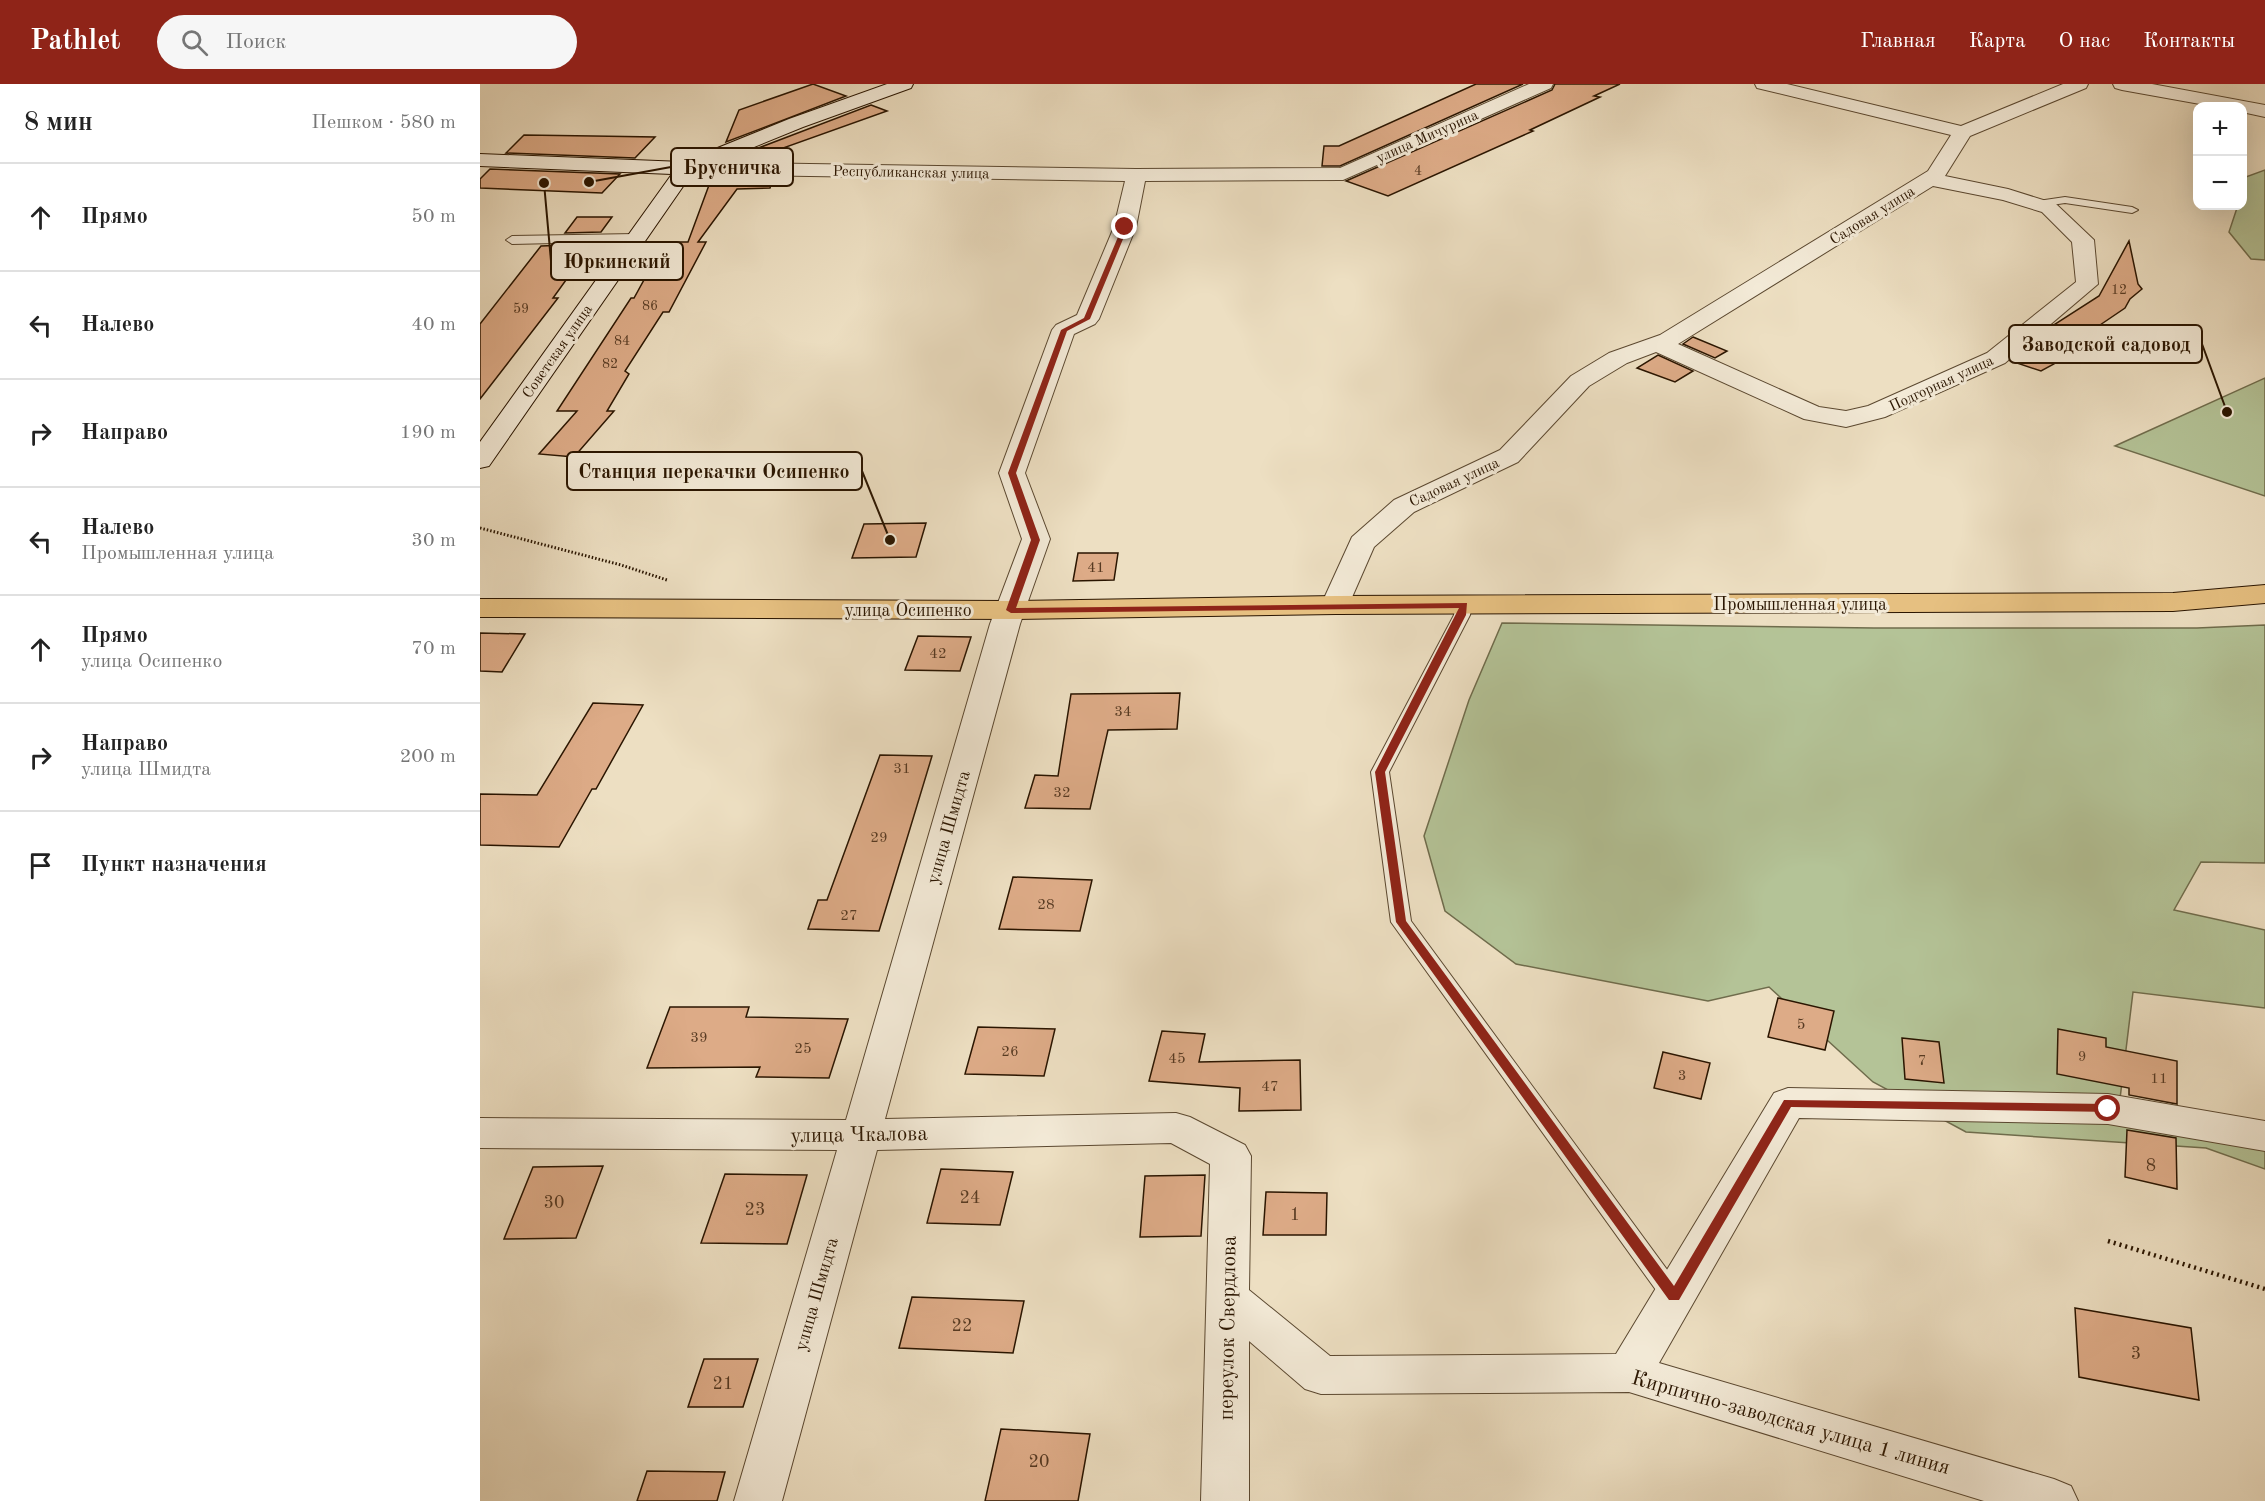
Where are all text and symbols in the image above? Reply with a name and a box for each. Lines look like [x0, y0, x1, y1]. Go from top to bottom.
search box [157, 15, 577, 69]
icon: search [178, 26, 211, 59]
text: Pathlet [30, 28, 121, 56]
text: Поиск [226, 31, 286, 53]
text: Главная [1860, 31, 1936, 52]
text: Карта [1969, 31, 2026, 52]
text: О нас [2059, 31, 2110, 52]
text: Контакты [2143, 31, 2235, 52]
map controls [2193, 102, 2247, 210]
button: + [2193, 102, 2247, 156]
street label: улица Мичурина [1374, 108, 1481, 167]
text: 8 мин [24, 110, 93, 136]
text: Пешком · 580 m [311, 113, 456, 133]
callout: Брусничка [671, 148, 793, 186]
button: − [2193, 156, 2247, 210]
text: Брусничка [683, 159, 781, 179]
house number: 4 [1414, 164, 1422, 178]
street label: Республиканская улица [832, 165, 990, 182]
street label: Садовая улица [1828, 184, 1918, 248]
icon: ahead [24, 201, 57, 234]
text: Прямо [81, 206, 148, 228]
text: 50 m [411, 207, 456, 227]
route end [1111, 213, 1137, 239]
callout: Юркинский [551, 242, 683, 280]
text: Юркинский [563, 253, 671, 273]
house number: 12 [2111, 283, 2127, 297]
house number: 86 [642, 299, 658, 313]
house number: 59 [513, 302, 529, 316]
street label: Советская улица [520, 302, 596, 401]
icon: left [24, 309, 57, 342]
text: Налево [81, 314, 154, 336]
text: 40 m [411, 315, 456, 335]
callout: Заводской садовод [2009, 325, 2202, 363]
house number: 84 [614, 334, 630, 348]
text: Заводской садовод [2021, 336, 2191, 356]
street label: Подгорная улица [1887, 353, 1997, 415]
house number: 82 [602, 357, 618, 371]
icon: right [24, 417, 57, 450]
text: Направо [81, 422, 168, 444]
text: 190 m [400, 423, 456, 443]
callout: Станция перекачки Осипенко [567, 452, 862, 490]
street label: Садовая улица [1407, 456, 1502, 511]
text: Станция перекачки Осипенко [578, 463, 850, 483]
text: Налево [81, 517, 154, 539]
icon: left [24, 525, 57, 558]
text: 30 m [411, 531, 456, 551]
text: Промышленная улица [81, 544, 274, 564]
house number: 41 [1087, 561, 1105, 576]
street label: Промышленная улица [1713, 596, 1887, 614]
street label: улица Осипенко [844, 602, 972, 620]
text: Прямо [81, 625, 148, 647]
icon: ahead [24, 633, 57, 666]
text: 70 m [411, 639, 456, 659]
house number: 42 [929, 647, 947, 662]
text: улица Осипенко [81, 652, 222, 672]
house number: 34 [1114, 705, 1132, 720]
text: Направо [81, 733, 168, 755]
icon: right [24, 741, 57, 774]
text: 200 m [400, 747, 456, 767]
text: улица Шмидта [81, 760, 211, 780]
house number: 31 [893, 762, 911, 777]
street label: улица Шмидта [924, 768, 974, 886]
house number: 32 [1053, 786, 1071, 801]
house number: 29 [870, 831, 888, 846]
icon: arrive [24, 849, 57, 882]
text: Пункт назначения [81, 854, 267, 876]
house number: 28 [1037, 898, 1055, 913]
house number: 27 [840, 909, 858, 924]
house number: 5 [1797, 1018, 1805, 1033]
house number: 39 [690, 1031, 708, 1046]
house number: 25 [794, 1042, 812, 1057]
house number: 26 [1001, 1045, 1019, 1060]
house number: 9 [2078, 1050, 2086, 1065]
house number: 45 [1168, 1052, 1186, 1067]
house number: 7 [1918, 1054, 1926, 1069]
house number: 3 [1678, 1069, 1686, 1084]
house number: 11 [2150, 1072, 2168, 1087]
house number: 47 [1261, 1080, 1279, 1095]
route start [2094, 1095, 2120, 1121]
street label: улица Чкалова [790, 1124, 928, 1147]
house number: 8 [2146, 1157, 2156, 1175]
house number: 24 [960, 1189, 980, 1207]
house number: 30 [544, 1194, 564, 1212]
house number: 23 [745, 1201, 765, 1219]
house number: 1 [1290, 1206, 1300, 1224]
street label: улица Шмидта [792, 1235, 842, 1353]
street label: переулок Свердлова [1216, 1235, 1241, 1421]
house number: 22 [952, 1317, 972, 1335]
house number: 3 [2131, 1345, 2141, 1363]
street label: Кирпично-заводская улица 1 линия [1629, 1368, 1952, 1479]
house number: 21 [713, 1375, 733, 1393]
house number: 20 [1029, 1453, 1049, 1471]

